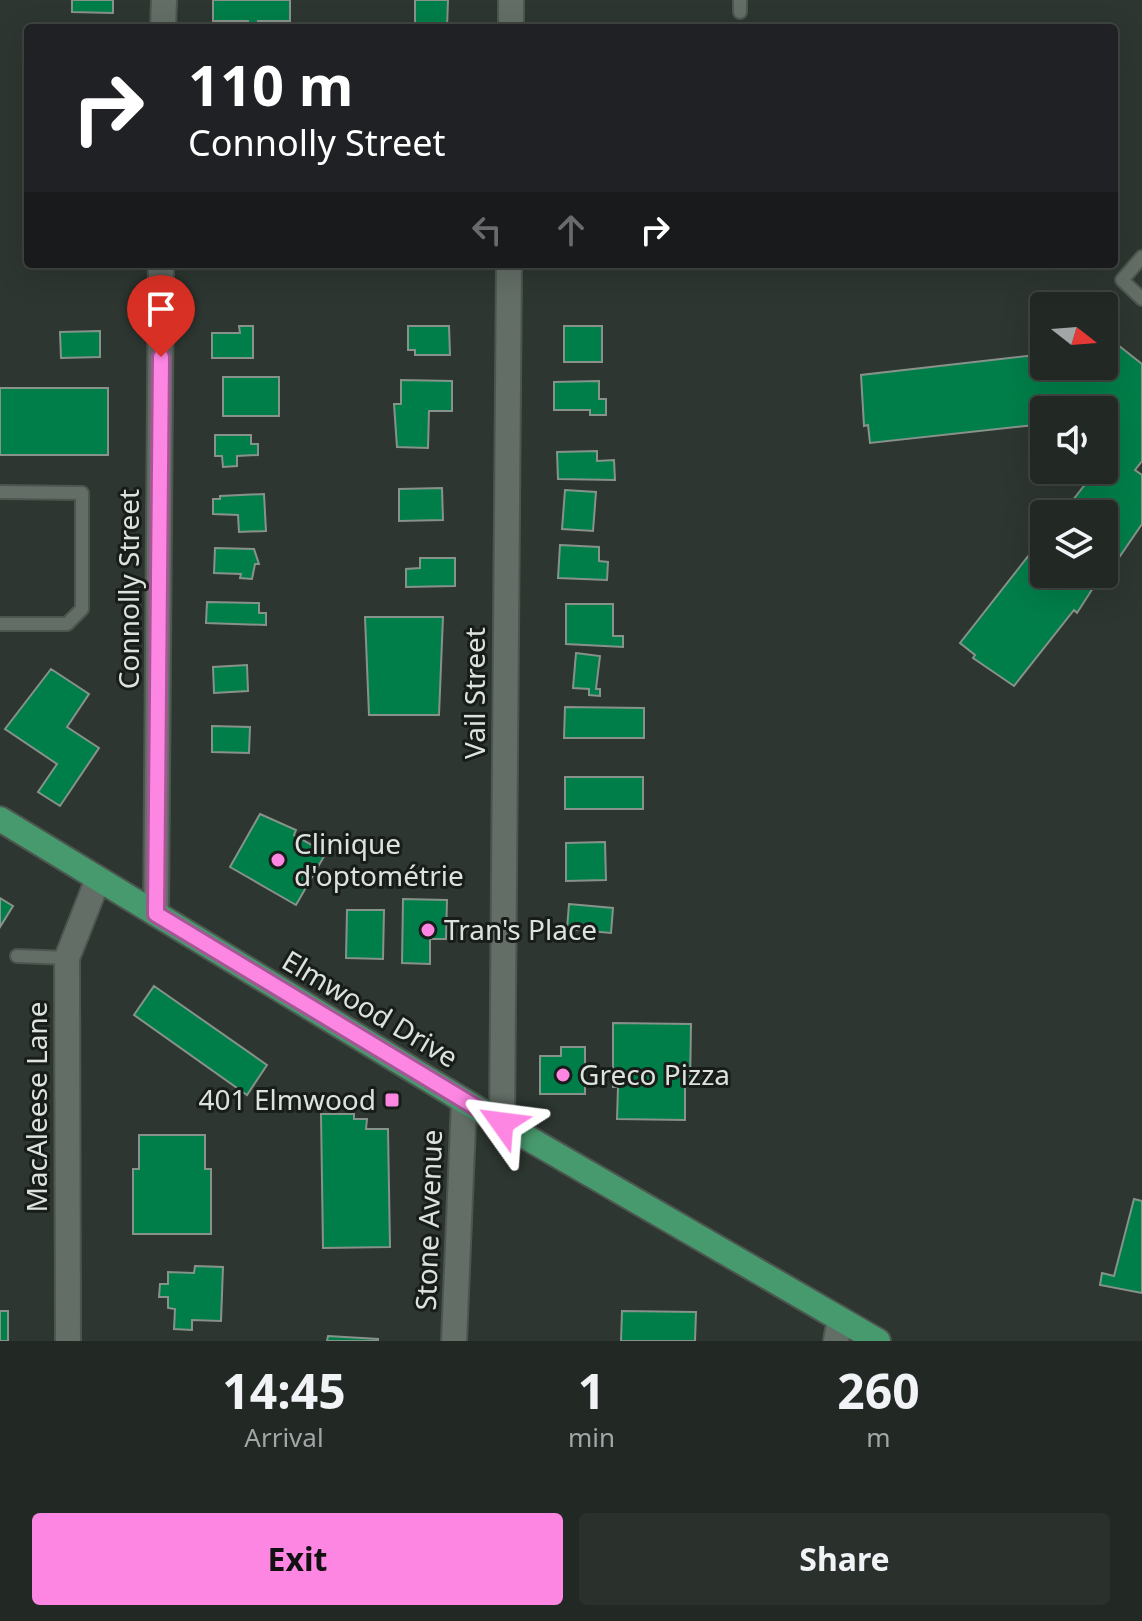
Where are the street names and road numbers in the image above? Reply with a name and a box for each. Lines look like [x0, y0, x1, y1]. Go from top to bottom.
street label: Connolly Street [109, 489, 147, 689]
street label: Vail Street [455, 627, 493, 759]
street label: Elmwood Drive [276, 941, 465, 1076]
street label: MacAleese Lane [17, 1001, 55, 1213]
street label: Stone Avenue [406, 1129, 450, 1311]

